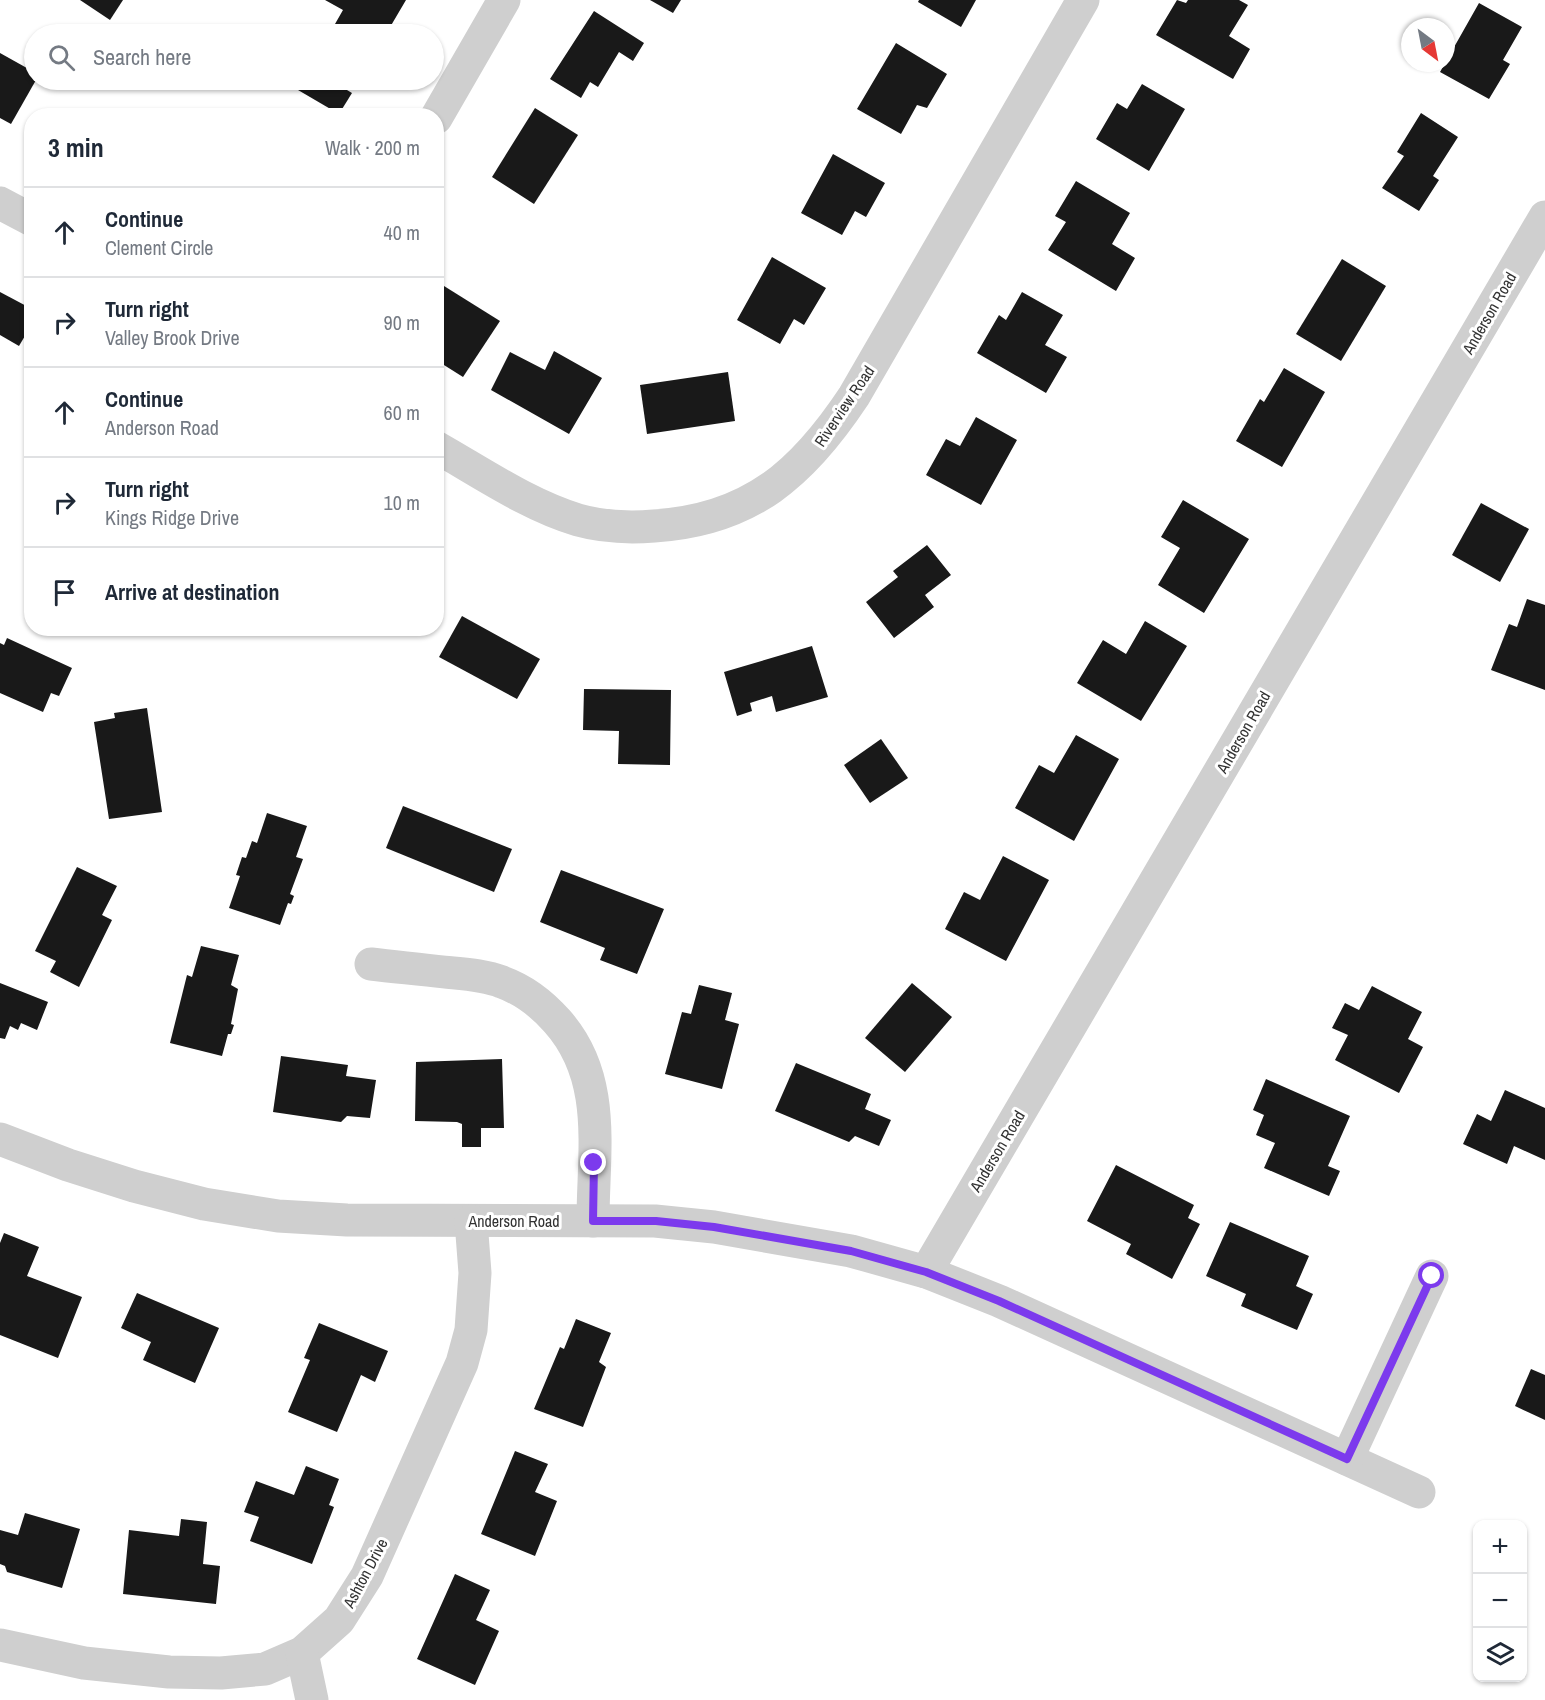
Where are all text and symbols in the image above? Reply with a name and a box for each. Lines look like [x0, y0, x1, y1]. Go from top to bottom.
north arrow [1401, 18, 1455, 72]
search box [24, 24, 444, 90]
icon: search [45, 41, 78, 74]
text: Search here [93, 42, 191, 72]
text: 3 min [48, 130, 104, 165]
text: Walk · 200 m [325, 134, 420, 161]
text: Continue [105, 204, 183, 234]
icon: ahead [48, 216, 81, 249]
text: 40 m [384, 219, 420, 246]
text: Clement Circle [105, 234, 213, 261]
street label: Anderson Road [1456, 268, 1521, 359]
text: Turn right [105, 294, 189, 324]
icon: right [48, 306, 81, 339]
text: 90 m [384, 309, 420, 336]
text: Valley Brook Drive [105, 324, 240, 351]
street label: Riverview Road [809, 361, 879, 451]
text: Continue [105, 384, 183, 414]
icon: ahead [48, 396, 81, 429]
text: 60 m [384, 399, 420, 426]
text: Anderson Road [105, 414, 219, 441]
text: Turn right [105, 474, 189, 504]
icon: right [48, 486, 81, 519]
text: 10 m [384, 489, 420, 516]
text: Kings Ridge Drive [105, 504, 239, 531]
icon: arrive [48, 576, 81, 609]
text: Arrive at destination [105, 577, 279, 607]
street label: Anderson Road [1210, 687, 1275, 778]
street label: Anderson Road [964, 1106, 1030, 1197]
route end [580, 1149, 606, 1175]
street label: Anderson Road [467, 1210, 560, 1232]
route start [1418, 1262, 1444, 1288]
map controls [1473, 1520, 1527, 1682]
button: + [1473, 1520, 1527, 1574]
street label: Ashton Drive [337, 1534, 393, 1613]
button: − [1473, 1574, 1527, 1628]
button: layers [1473, 1628, 1527, 1682]

